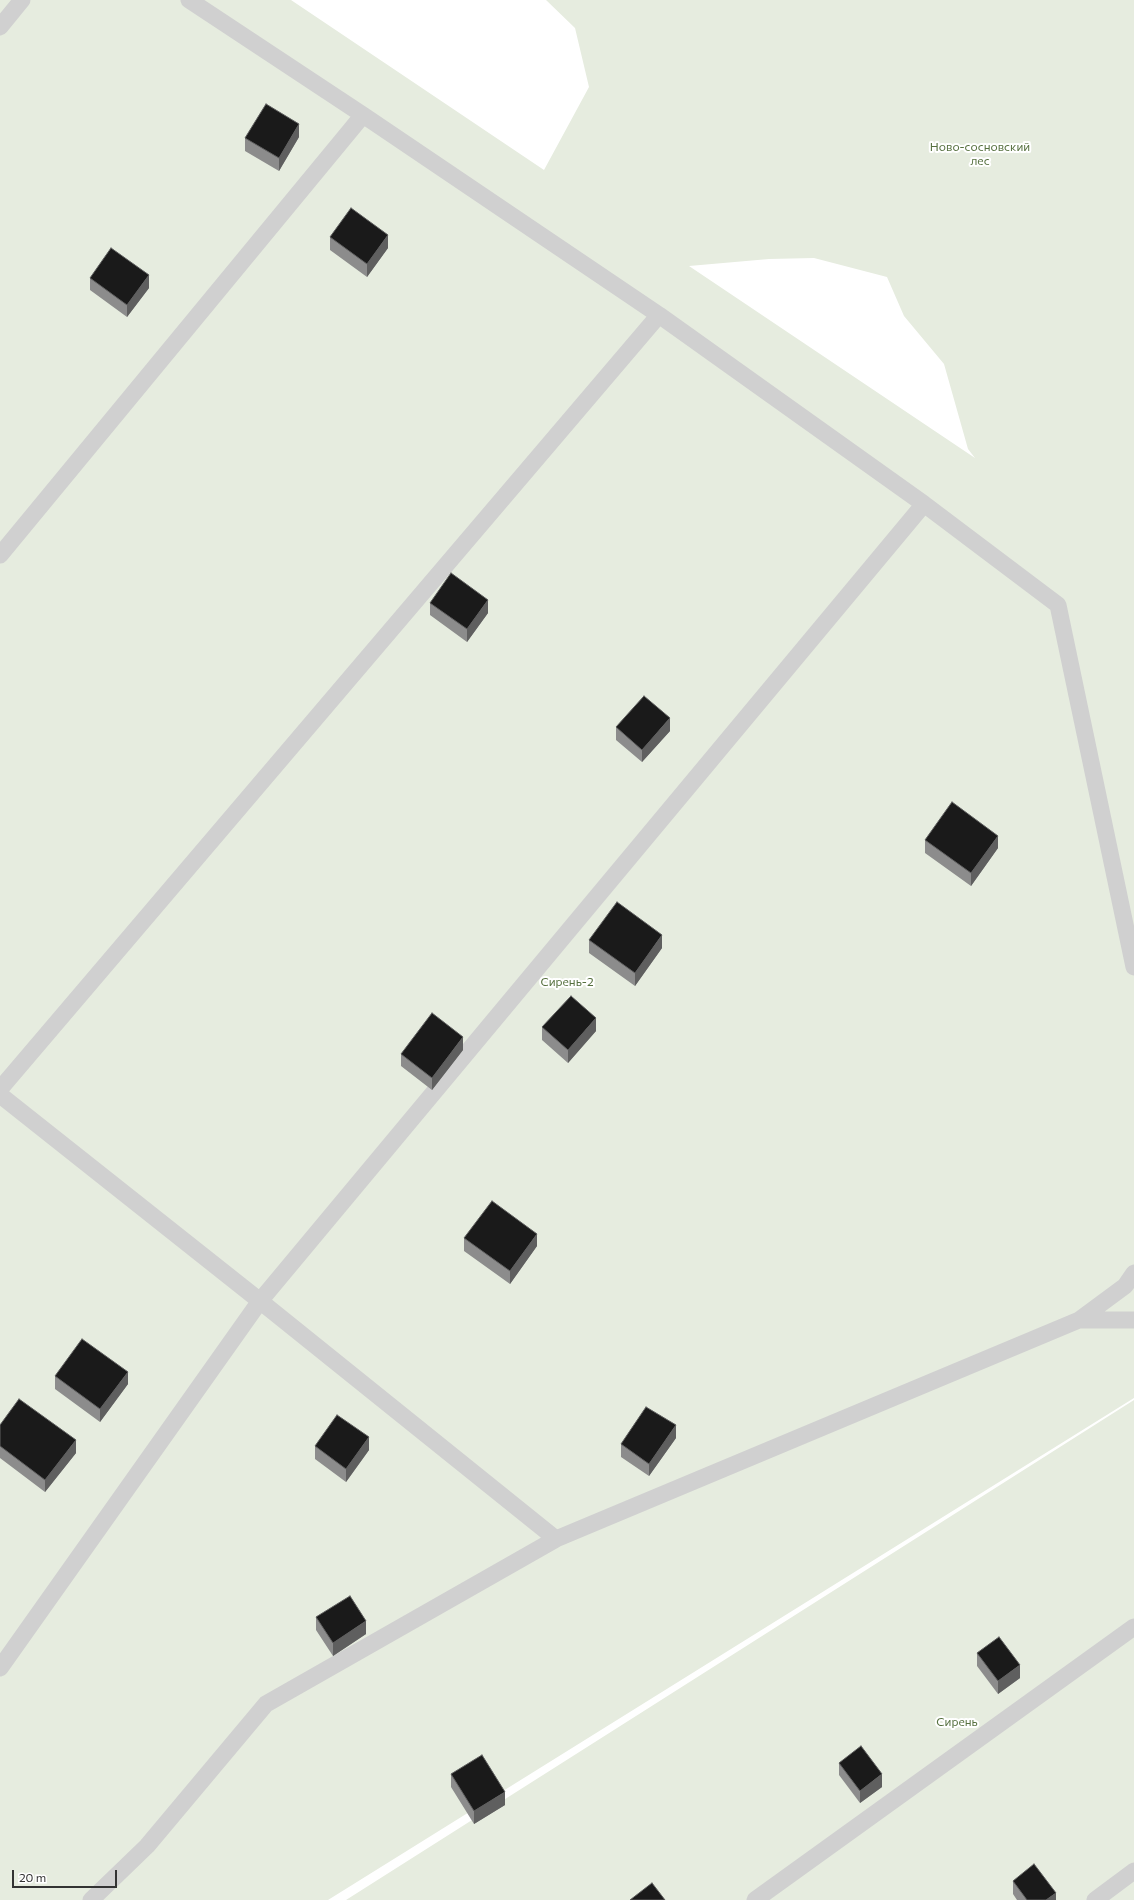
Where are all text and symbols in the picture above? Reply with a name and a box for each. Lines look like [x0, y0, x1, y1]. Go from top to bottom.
park label: Ново-сосновский лес [930, 140, 1030, 168]
park label: Сирень-2 [540, 975, 594, 989]
park label: Сирень [936, 1715, 978, 1729]
scale bar [14, 1862, 119, 1888]
text: 20 m [19, 1870, 46, 1884]

